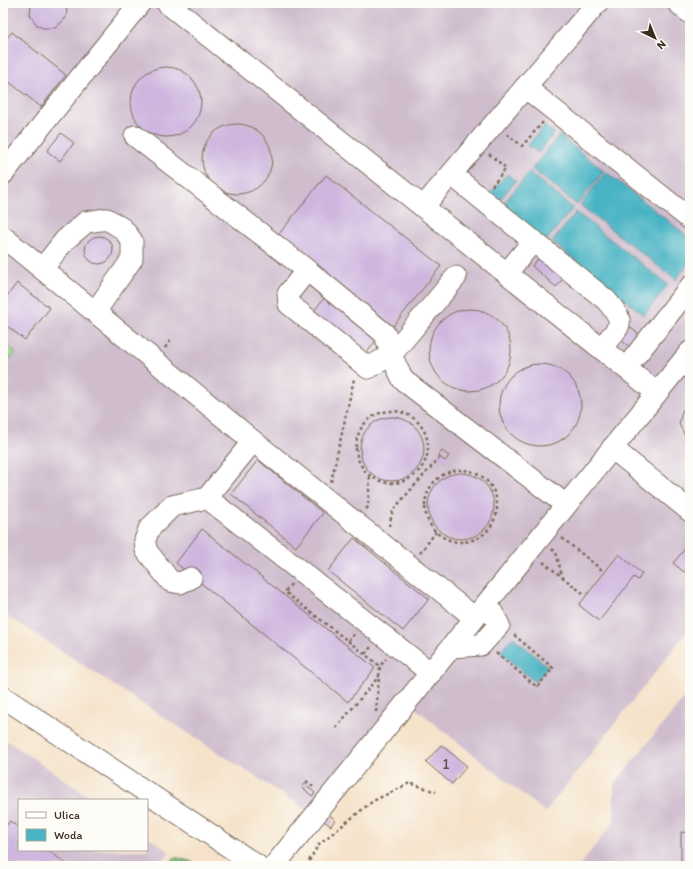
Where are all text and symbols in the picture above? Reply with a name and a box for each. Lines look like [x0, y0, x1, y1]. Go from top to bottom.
north arrow [635, 18, 675, 58]
text: N [654, 38, 669, 52]
house number: 1 [443, 755, 450, 773]
legend [18, 799, 148, 851]
text: Ulica [54, 808, 80, 822]
text: Woda [54, 828, 83, 842]

